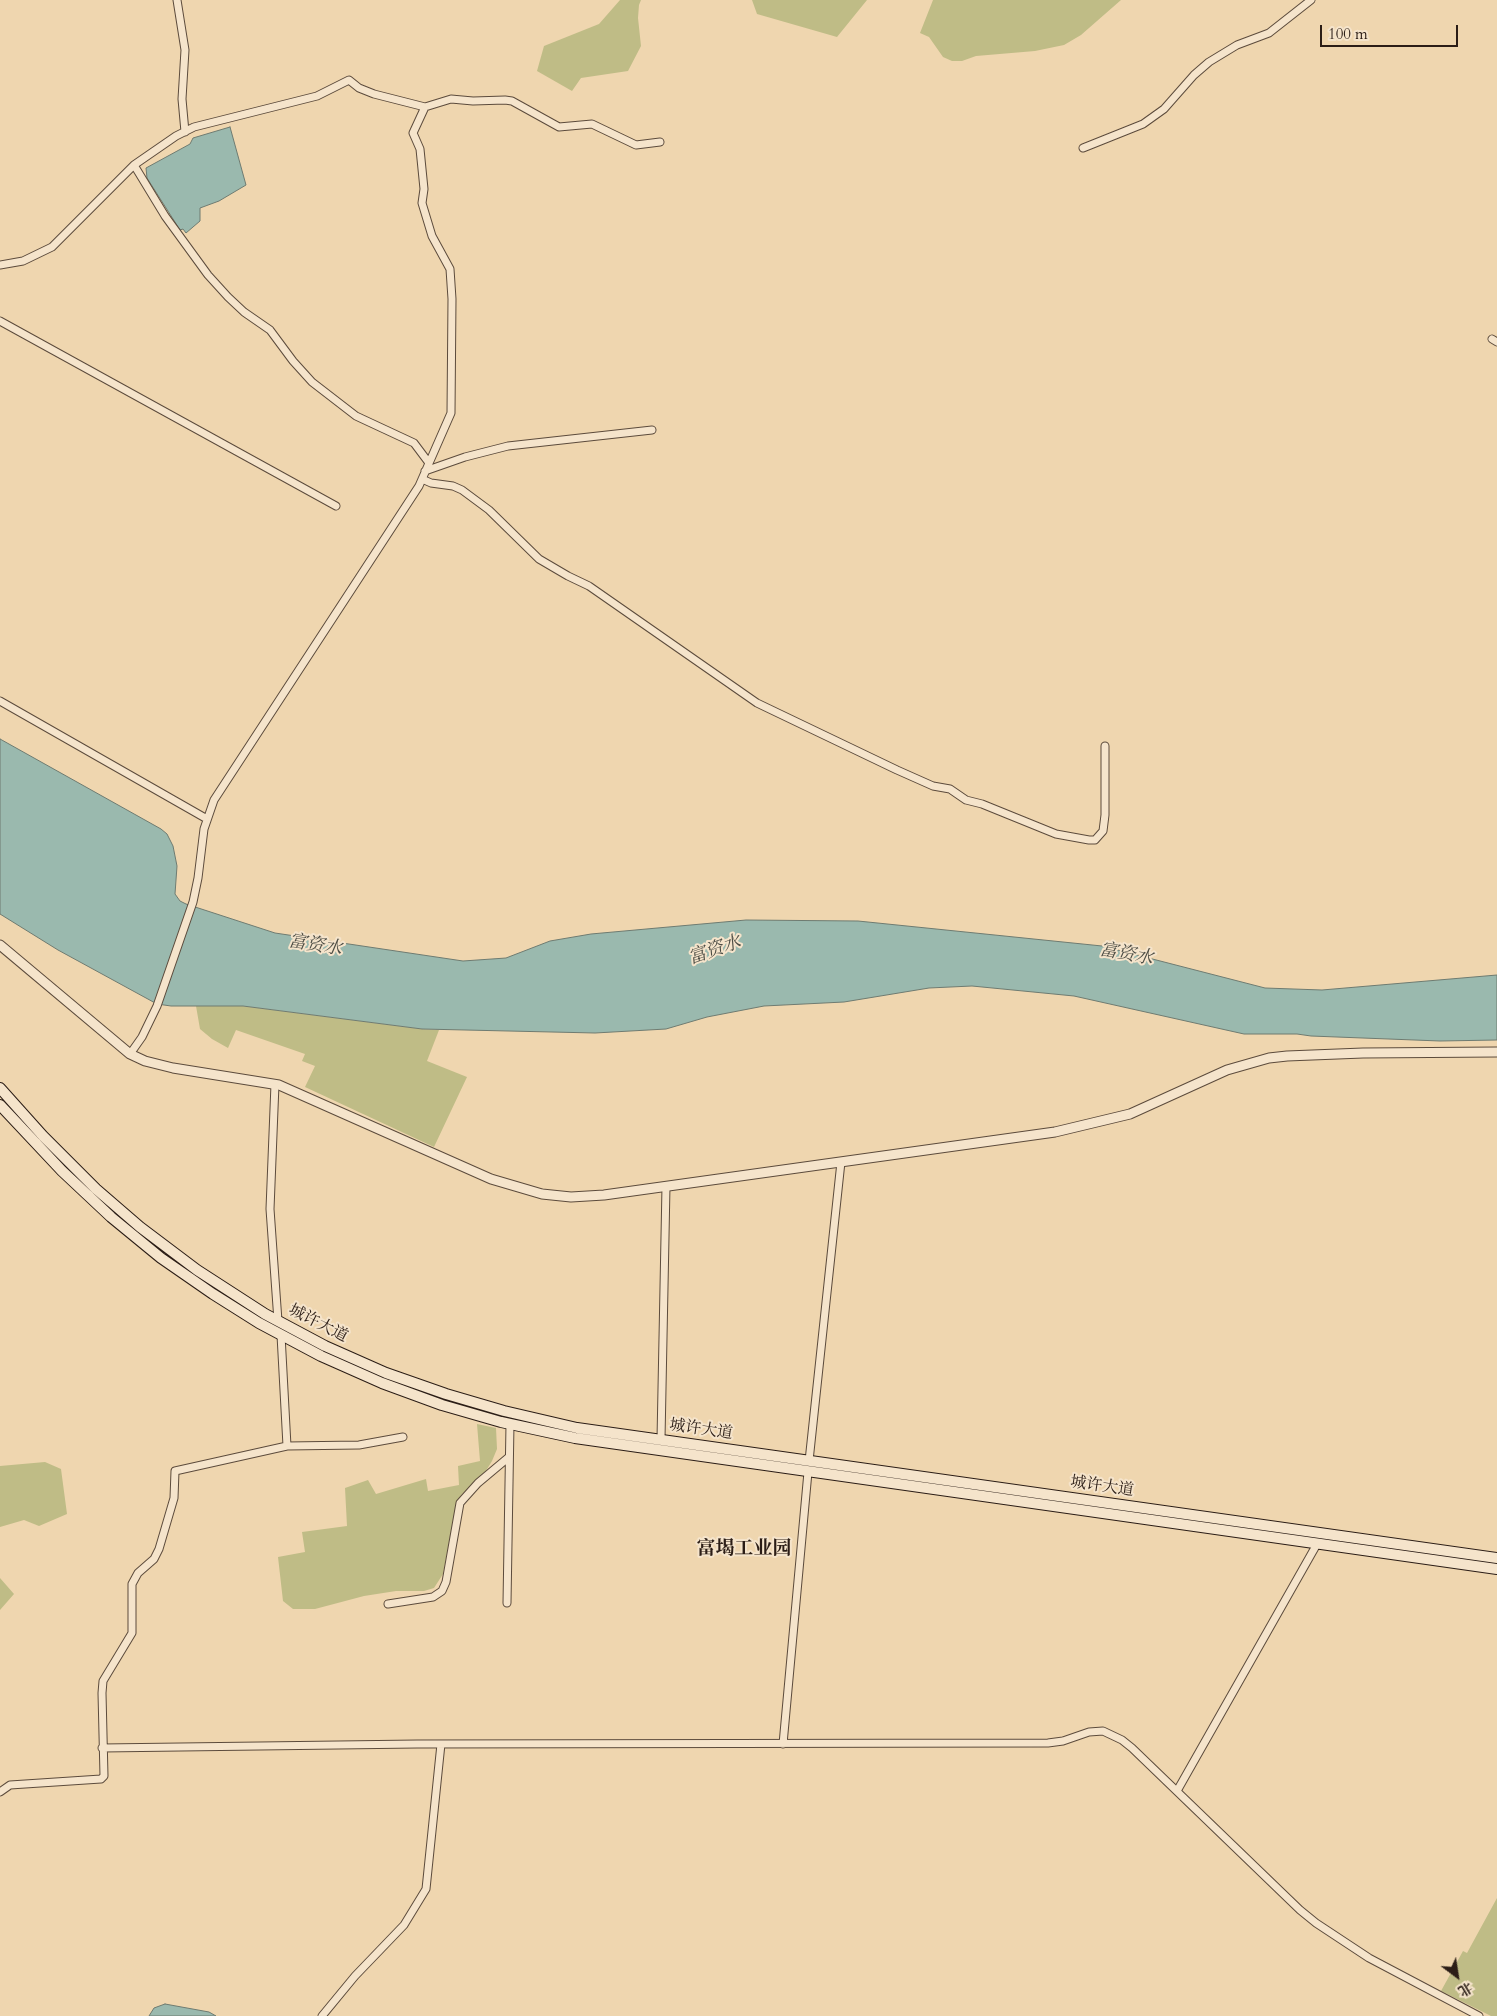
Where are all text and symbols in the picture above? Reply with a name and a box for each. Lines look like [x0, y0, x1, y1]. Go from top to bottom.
scale bar [1322, 15, 1460, 47]
text: 100 m [1328, 24, 1368, 44]
water label: 富资水 [287, 931, 343, 961]
water label: 富资水 [686, 932, 744, 970]
water label: 富资水 [1098, 940, 1154, 970]
street label: 城许大道 [285, 1301, 351, 1347]
street label: 城许大道 [668, 1416, 734, 1444]
street label: 城许大道 [1069, 1473, 1135, 1501]
district label: 富堨工业园 [697, 1539, 791, 1561]
north arrow [1432, 1951, 1482, 2001]
text: 北 [1454, 1978, 1476, 2001]

